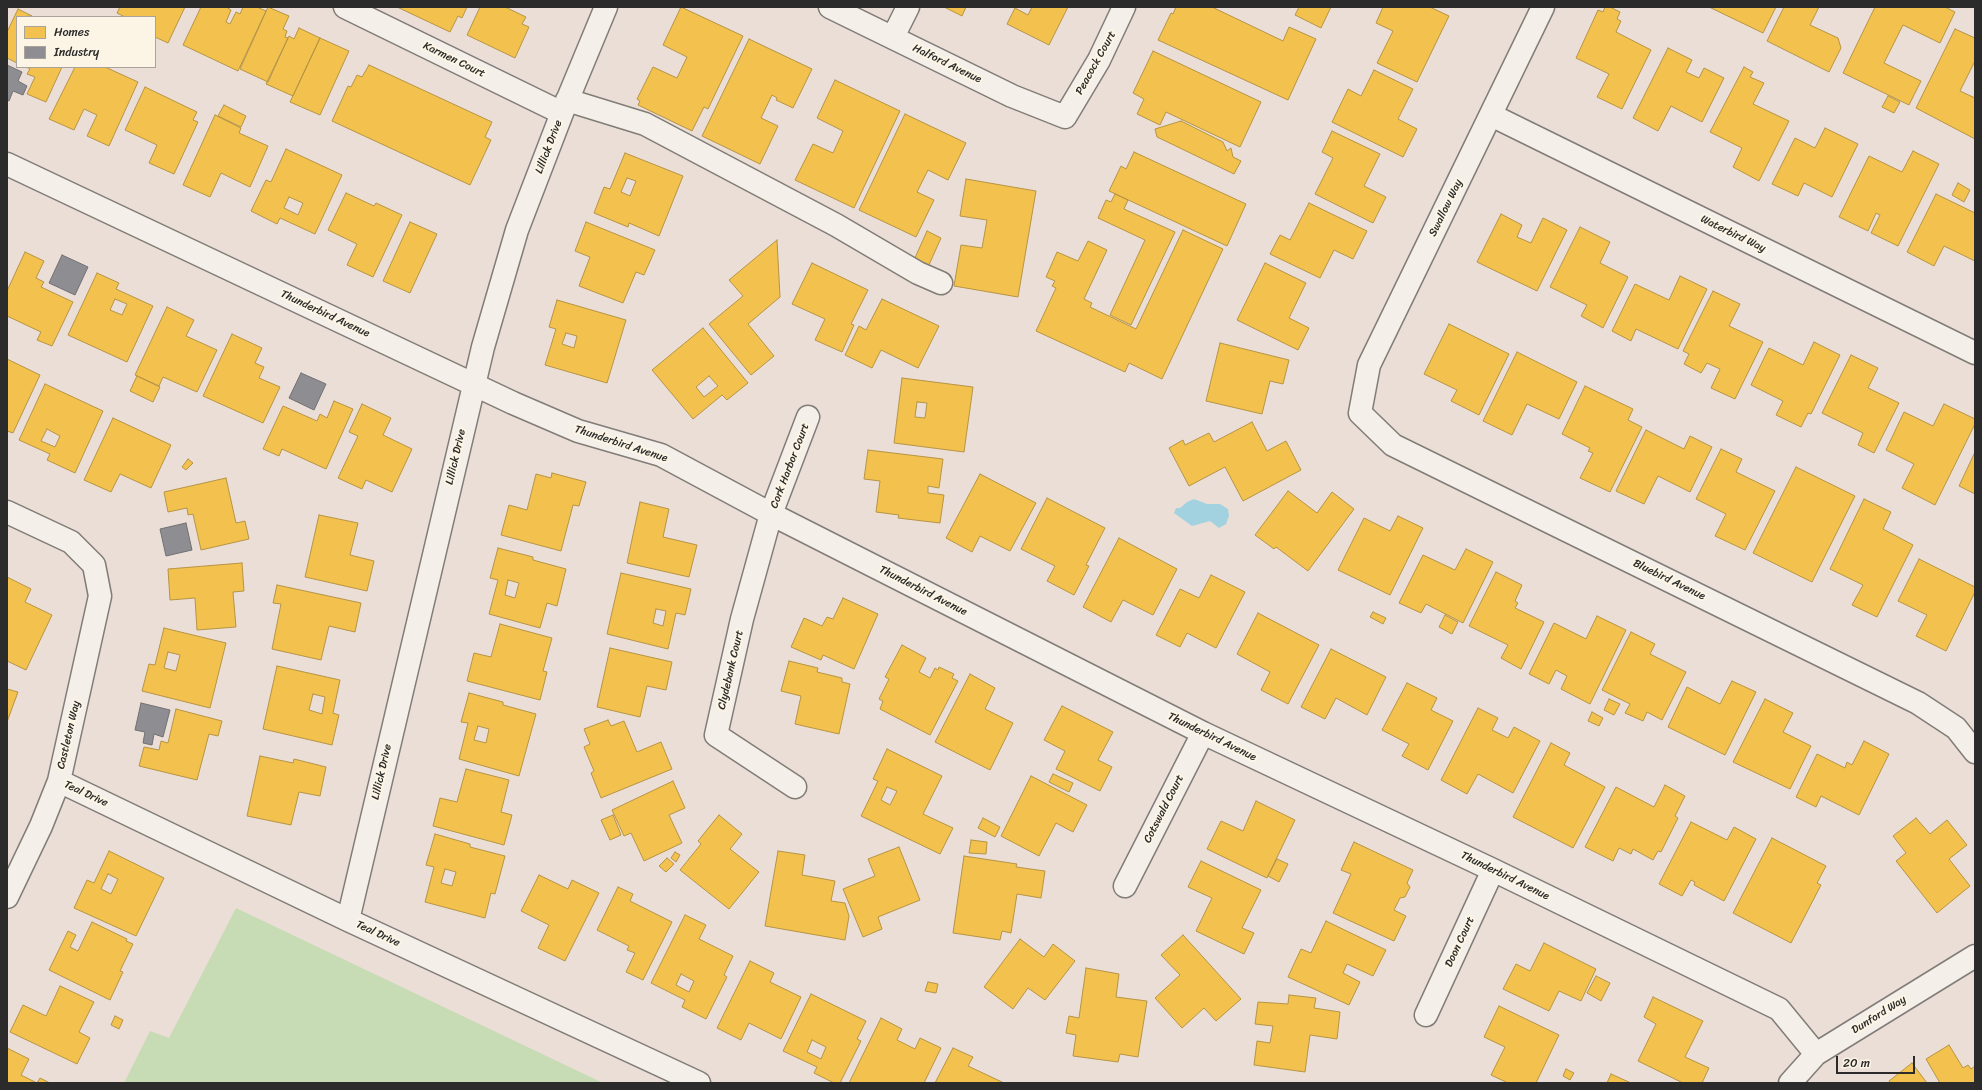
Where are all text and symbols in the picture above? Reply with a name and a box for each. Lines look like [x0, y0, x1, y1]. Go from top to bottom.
legend [16, 16, 156, 68]
text: Homes [54, 21, 90, 43]
street label: Peacock Court [1073, 29, 1119, 97]
street label: Karmen Court [421, 39, 487, 81]
text: Industry [54, 41, 99, 63]
street label: Halford Avenue [910, 42, 984, 86]
street label: Lillick Drive [533, 118, 565, 176]
street label: Swallow Way [1426, 177, 1466, 239]
street label: Waterbird Way [1698, 213, 1768, 255]
street label: Thunderbird Avenue [278, 288, 372, 340]
street label: Cork Harbor Court [768, 422, 812, 510]
street label: Thunderbird Avenue [573, 423, 669, 465]
street label: Lillick Drive [443, 428, 469, 486]
street label: Bluebird Avenue [1631, 557, 1707, 603]
street label: Thunderbird Avenue [877, 563, 969, 619]
street label: Clydebank Court [715, 629, 747, 711]
street label: Castleton Way [55, 700, 83, 770]
street label: Thunderbird Avenue [1166, 710, 1258, 764]
street label: Lillick Drive [369, 743, 395, 801]
street label: Cotswald Court [1141, 773, 1187, 845]
street label: Teal Drive [62, 778, 110, 810]
street label: Thunderbird Avenue [1459, 849, 1551, 903]
street label: Doon Court [1443, 915, 1477, 969]
street label: Teal Drive [354, 918, 402, 950]
street label: Dunford Way [1849, 993, 1909, 1037]
scale bar [1838, 1048, 1917, 1074]
text: 20 m [1843, 1052, 1870, 1074]

